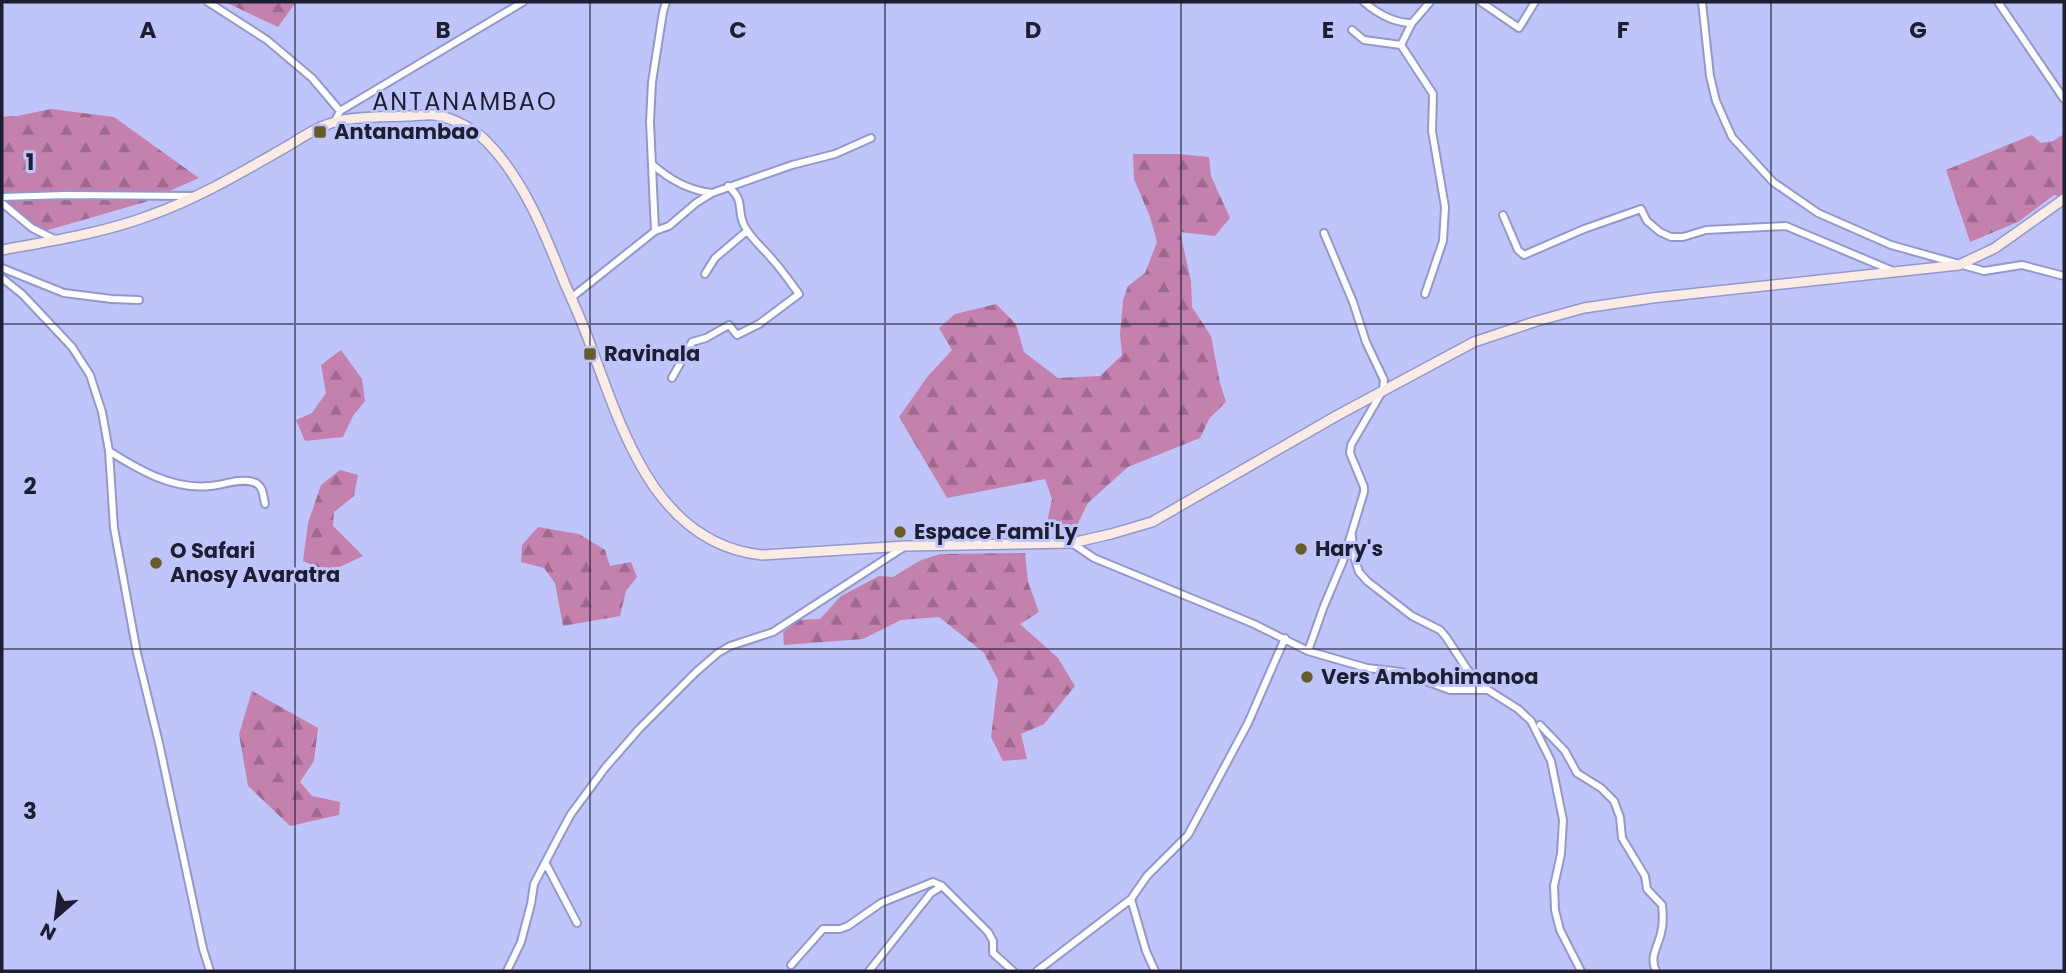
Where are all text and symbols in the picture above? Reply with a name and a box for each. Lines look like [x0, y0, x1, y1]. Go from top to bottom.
text: A [140, 14, 157, 46]
text: B [435, 14, 451, 46]
text: C [729, 14, 747, 46]
text: D [1025, 14, 1041, 46]
text: E [1322, 14, 1334, 46]
text: F [1617, 14, 1629, 46]
text: G [1909, 14, 1927, 46]
district label: ANTANAMBAO [372, 85, 558, 118]
place label: Antanambao [334, 117, 479, 146]
marker: Antanambao [312, 124, 328, 140]
text: 1 [26, 146, 34, 178]
place label: Ravinala [604, 339, 700, 368]
marker: Ravinala [582, 346, 598, 362]
text: 2 [23, 470, 37, 502]
place label: Espace Fami'Ly [914, 517, 1079, 546]
marker: Espace Fami'Ly [892, 524, 908, 540]
place label: Hary's [1315, 534, 1383, 563]
place label: O Safari Anosy Avaratra [170, 536, 340, 589]
marker: Hary's [1293, 541, 1309, 557]
marker: O Safari Anosy Avaratra [148, 555, 164, 571]
place label: Vers Ambohimanoa [1321, 662, 1538, 691]
marker: Vers Ambohimanoa [1299, 669, 1315, 685]
text: 3 [23, 795, 37, 827]
north arrow [21, 882, 91, 952]
text: N [36, 916, 61, 947]

